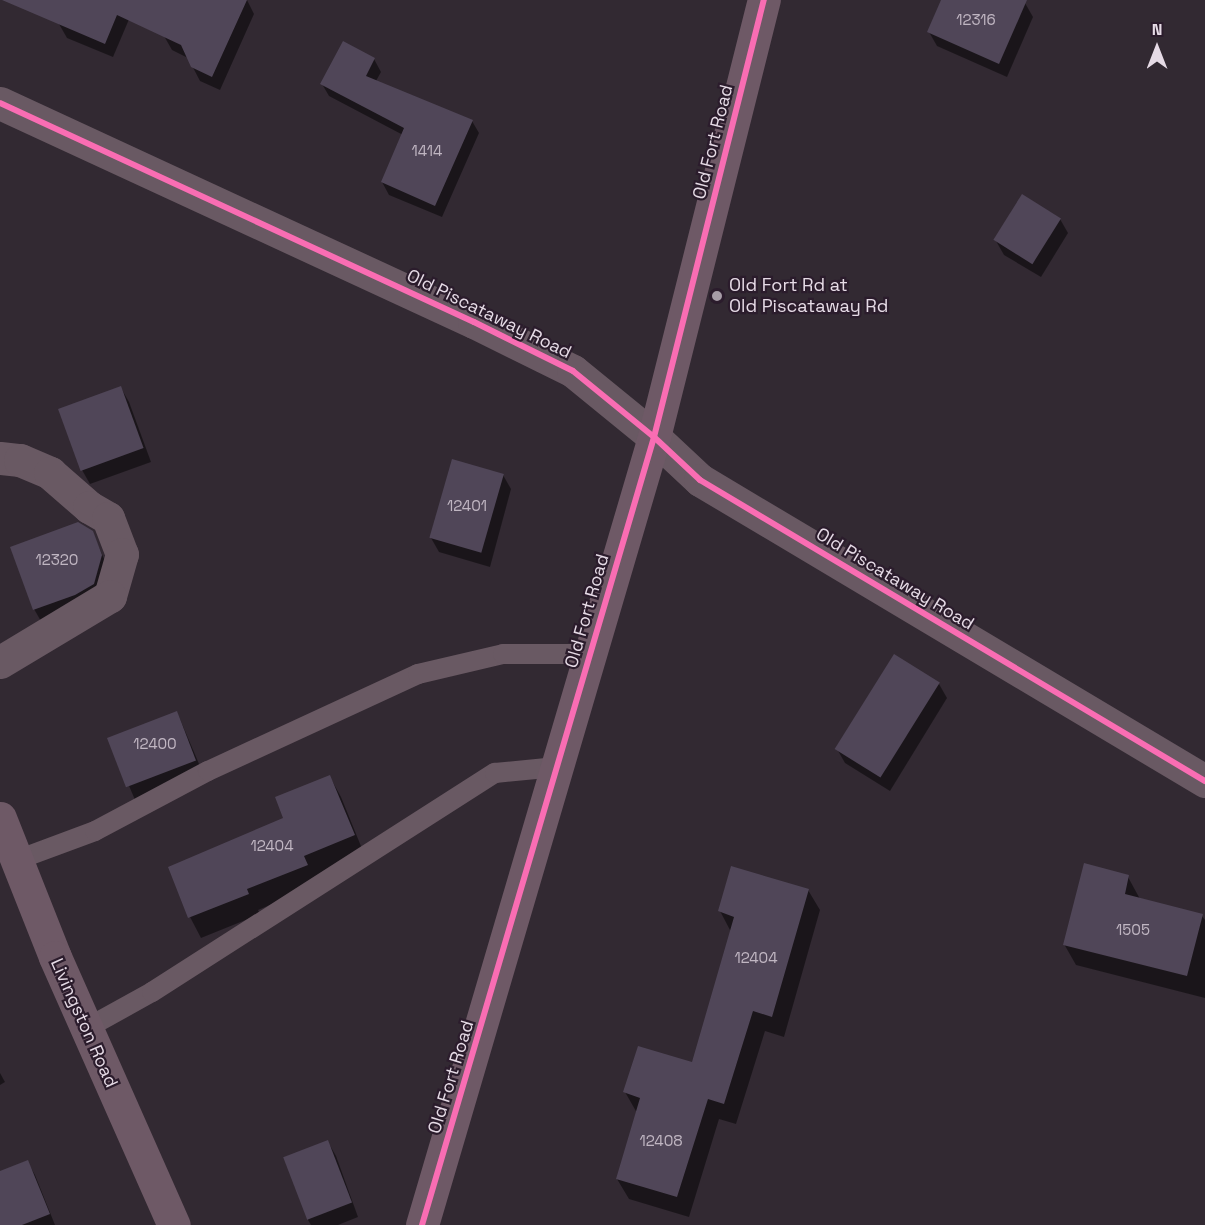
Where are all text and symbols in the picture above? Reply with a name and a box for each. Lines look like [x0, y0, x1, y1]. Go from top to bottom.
house number: 12316 [956, 11, 996, 29]
north arrow [1127, 18, 1187, 78]
text: N [1152, 19, 1162, 40]
street label: Old Fort Road [688, 82, 738, 202]
house number: 1414 [412, 142, 442, 160]
street label: Old Piscataway Road [403, 265, 575, 363]
place label: Old Fort Rd at Old Piscataway Rd [729, 275, 888, 318]
marker: Old Fort Rd at Old Piscataway Rd [710, 289, 724, 303]
house number: 12401 [447, 497, 487, 515]
street label: Old Piscataway Road [812, 523, 978, 635]
house number: 12320 [36, 551, 78, 569]
street label: Old Fort Road [560, 552, 614, 670]
house number: 12400 [133, 735, 177, 753]
house number: 12404 [250, 837, 294, 855]
house number: 1505 [1116, 921, 1150, 939]
house number: 12404 [734, 949, 778, 967]
street label: Livingston Road [46, 955, 122, 1091]
street label: Old Fort Road [424, 1018, 478, 1136]
house number: 12408 [639, 1132, 683, 1150]

